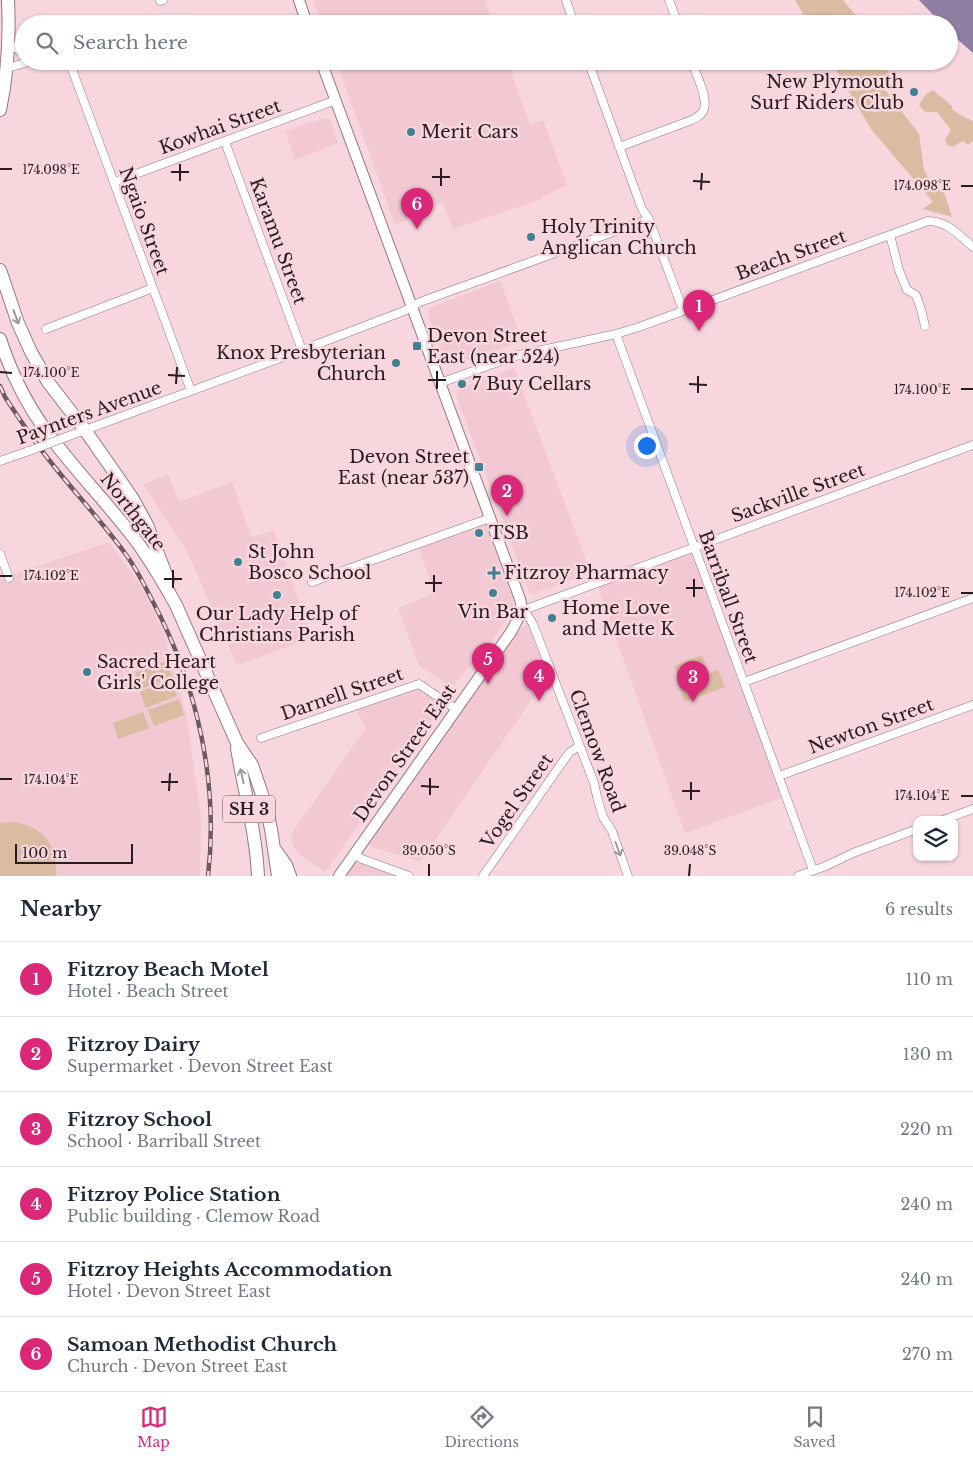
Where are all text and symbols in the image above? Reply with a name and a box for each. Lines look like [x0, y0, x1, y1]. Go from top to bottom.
search box [15, 15, 958, 70]
icon: search [33, 29, 61, 57]
text: Search here [73, 31, 188, 54]
place label: New Plymouth Surf Riders Club [750, 71, 904, 114]
marker: New Plymouth Surf Riders Club [908, 86, 920, 98]
street label: Kowhai Street [156, 95, 284, 159]
place label: Merit Cars [421, 121, 518, 143]
marker: Merit Cars [405, 126, 417, 138]
text: 174.098°E [22, 162, 80, 177]
street label: Ngaio Street [114, 164, 174, 278]
street label: Karamu Street [245, 175, 311, 308]
text: 174.098°E [893, 178, 951, 193]
pin: 6 [401, 188, 433, 229]
place label: Holy Trinity Anglican Church [540, 216, 697, 259]
street label: Beach Street [733, 225, 849, 285]
marker: Holy Trinity Anglican Church [525, 231, 537, 243]
pin: 1 [683, 290, 715, 331]
one-way arrow [12, 308, 21, 324]
place label: Devon Street East (near 524) [427, 325, 559, 368]
marker: Devon Street East (near 524) [411, 340, 423, 352]
place label: Knox Presbyterian Church [216, 342, 386, 385]
marker: Knox Presbyterian Church [390, 357, 402, 369]
text: 174.100°E [23, 365, 80, 380]
place label: 7 Buy Cellars [472, 373, 591, 395]
street label: Paynters Avenue [14, 377, 164, 449]
marker: 7 Buy Cellars [456, 378, 468, 390]
text: 174.100°E [894, 382, 951, 397]
your location [634, 433, 660, 459]
place label: Devon Street East (near 537) [338, 446, 469, 489]
street label: Sackville Street [728, 459, 868, 527]
marker: Devon Street East (near 537) [473, 461, 485, 473]
street label: Northgate [96, 469, 170, 555]
pin: 2 [491, 475, 523, 516]
place label: TSB [489, 522, 529, 544]
marker: TSB [473, 527, 485, 539]
street label: Barriball Street [694, 528, 762, 667]
place label: St John Bosco School [248, 541, 372, 584]
marker: St John Bosco School [232, 556, 244, 568]
place label: Fitzroy Pharmacy [504, 562, 669, 584]
marker: Fitzroy Pharmacy [488, 567, 500, 579]
text: 174.102°E [23, 568, 79, 583]
text: 174.102°E [894, 585, 950, 600]
marker: Vin Bar [487, 587, 499, 599]
marker: Our Lady Help of Christians Parish [271, 589, 283, 601]
place label: Home Love and Mette K [562, 597, 675, 640]
place label: Vin Bar [457, 601, 528, 623]
place label: Our Lady Help of Christians Parish [196, 603, 361, 646]
marker: Home Love and Mette K [546, 612, 558, 624]
pin: 5 [472, 643, 504, 684]
place label: Sacred Heart Girls' College [97, 651, 219, 694]
pin: 4 [523, 660, 555, 701]
pin: 3 [677, 661, 709, 702]
street label: Darnell Street [278, 663, 406, 725]
marker: Sacred Heart Girls' College [81, 666, 93, 678]
street label: Devon Street East [349, 680, 461, 826]
street label: Clemow Road [565, 687, 629, 815]
street label: Newton Street [805, 693, 937, 759]
street label: Vogel Street [476, 749, 558, 853]
one-way arrow [237, 769, 246, 785]
text: 174.104°E [24, 772, 79, 787]
text: 174.104°E [895, 788, 950, 803]
road number: SH 3 [223, 796, 275, 822]
map controls [913, 816, 958, 861]
button: layers [913, 816, 958, 861]
scale bar [15, 841, 132, 864]
one-way arrow [614, 841, 623, 856]
text: 39.050°S [402, 843, 456, 858]
text: 39.048°S [664, 843, 716, 858]
text: 100 m [22, 844, 67, 862]
text: Nearby [20, 896, 101, 922]
text: 6 results [885, 899, 953, 919]
text: Fitzroy Beach Motel [67, 958, 269, 981]
text: 1 [33, 969, 39, 989]
text: 110 m [906, 969, 953, 989]
text: Hotel · Beach Street [67, 981, 229, 1001]
text: Fitzroy Dairy [67, 1033, 200, 1056]
text: 2 [31, 1044, 41, 1064]
text: 130 m [903, 1044, 953, 1064]
text: Supermarket · Devon Street East [67, 1056, 333, 1076]
text: Fitzroy School [67, 1108, 212, 1131]
text: 3 [31, 1119, 41, 1139]
text: 220 m [900, 1119, 953, 1139]
text: School · Barriball Street [67, 1131, 261, 1151]
text: Fitzroy Police Station [67, 1183, 280, 1206]
text: 4 [31, 1194, 41, 1214]
text: 240 m [901, 1194, 953, 1214]
text: Public building · Clemow Road [67, 1206, 320, 1226]
text: Fitzroy Heights Accommodation [67, 1258, 392, 1281]
text: 5 [31, 1269, 41, 1289]
text: 240 m [901, 1269, 953, 1289]
text: Hotel · Devon Street East [67, 1281, 271, 1301]
text: Samoan Methodist Church [67, 1333, 337, 1356]
text: 6 [31, 1344, 41, 1364]
text: 270 m [902, 1344, 953, 1364]
text: Church · Devon Street East [67, 1356, 287, 1376]
tab: Map [137, 1403, 170, 1451]
tab: Directions [444, 1403, 519, 1451]
tab: Saved [793, 1403, 836, 1451]

